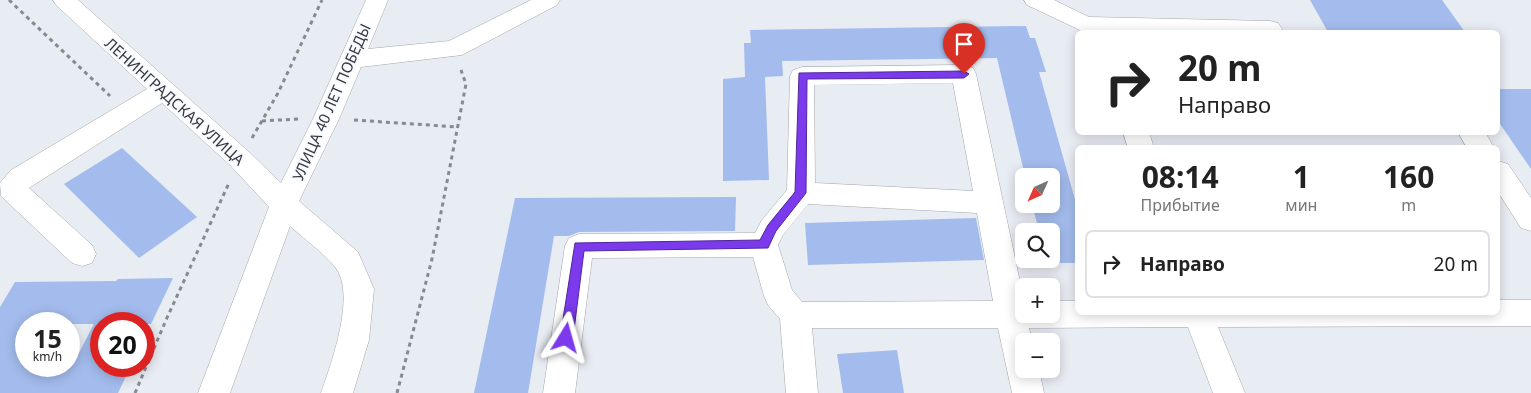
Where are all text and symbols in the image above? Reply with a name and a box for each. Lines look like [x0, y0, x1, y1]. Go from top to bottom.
street label: УЛИЦА 40 ЛЕТ ПОБЕДЫ [287, 20, 375, 184]
pin [943, 23, 985, 74]
icon: arrive [950, 30, 978, 58]
street label: ЛЕНИНГРАДСКАЯ УЛИЦА [101, 33, 249, 169]
text: 20 m [1178, 44, 1261, 91]
icon: right [1095, 50, 1160, 115]
text: Направо [1178, 89, 1271, 119]
text: 08:14 [1142, 156, 1219, 197]
text: 1 [1293, 156, 1310, 197]
text: 160 [1383, 156, 1434, 197]
north arrow [1015, 168, 1060, 212]
map controls [1015, 168, 1060, 378]
text: Прибытие [1141, 194, 1220, 216]
text: мин [1285, 194, 1317, 216]
text: m [1401, 194, 1416, 216]
button: search [1015, 223, 1060, 268]
icon: right [1097, 250, 1125, 278]
text: Направо [1140, 251, 1225, 277]
text: 20 m [1434, 251, 1478, 277]
button: + [1015, 278, 1060, 323]
position arrow [539, 311, 591, 363]
speed limit sign: 20 [90, 312, 155, 377]
text: 15 [33, 321, 62, 355]
button: − [1015, 333, 1060, 378]
text: km/h [33, 348, 62, 365]

